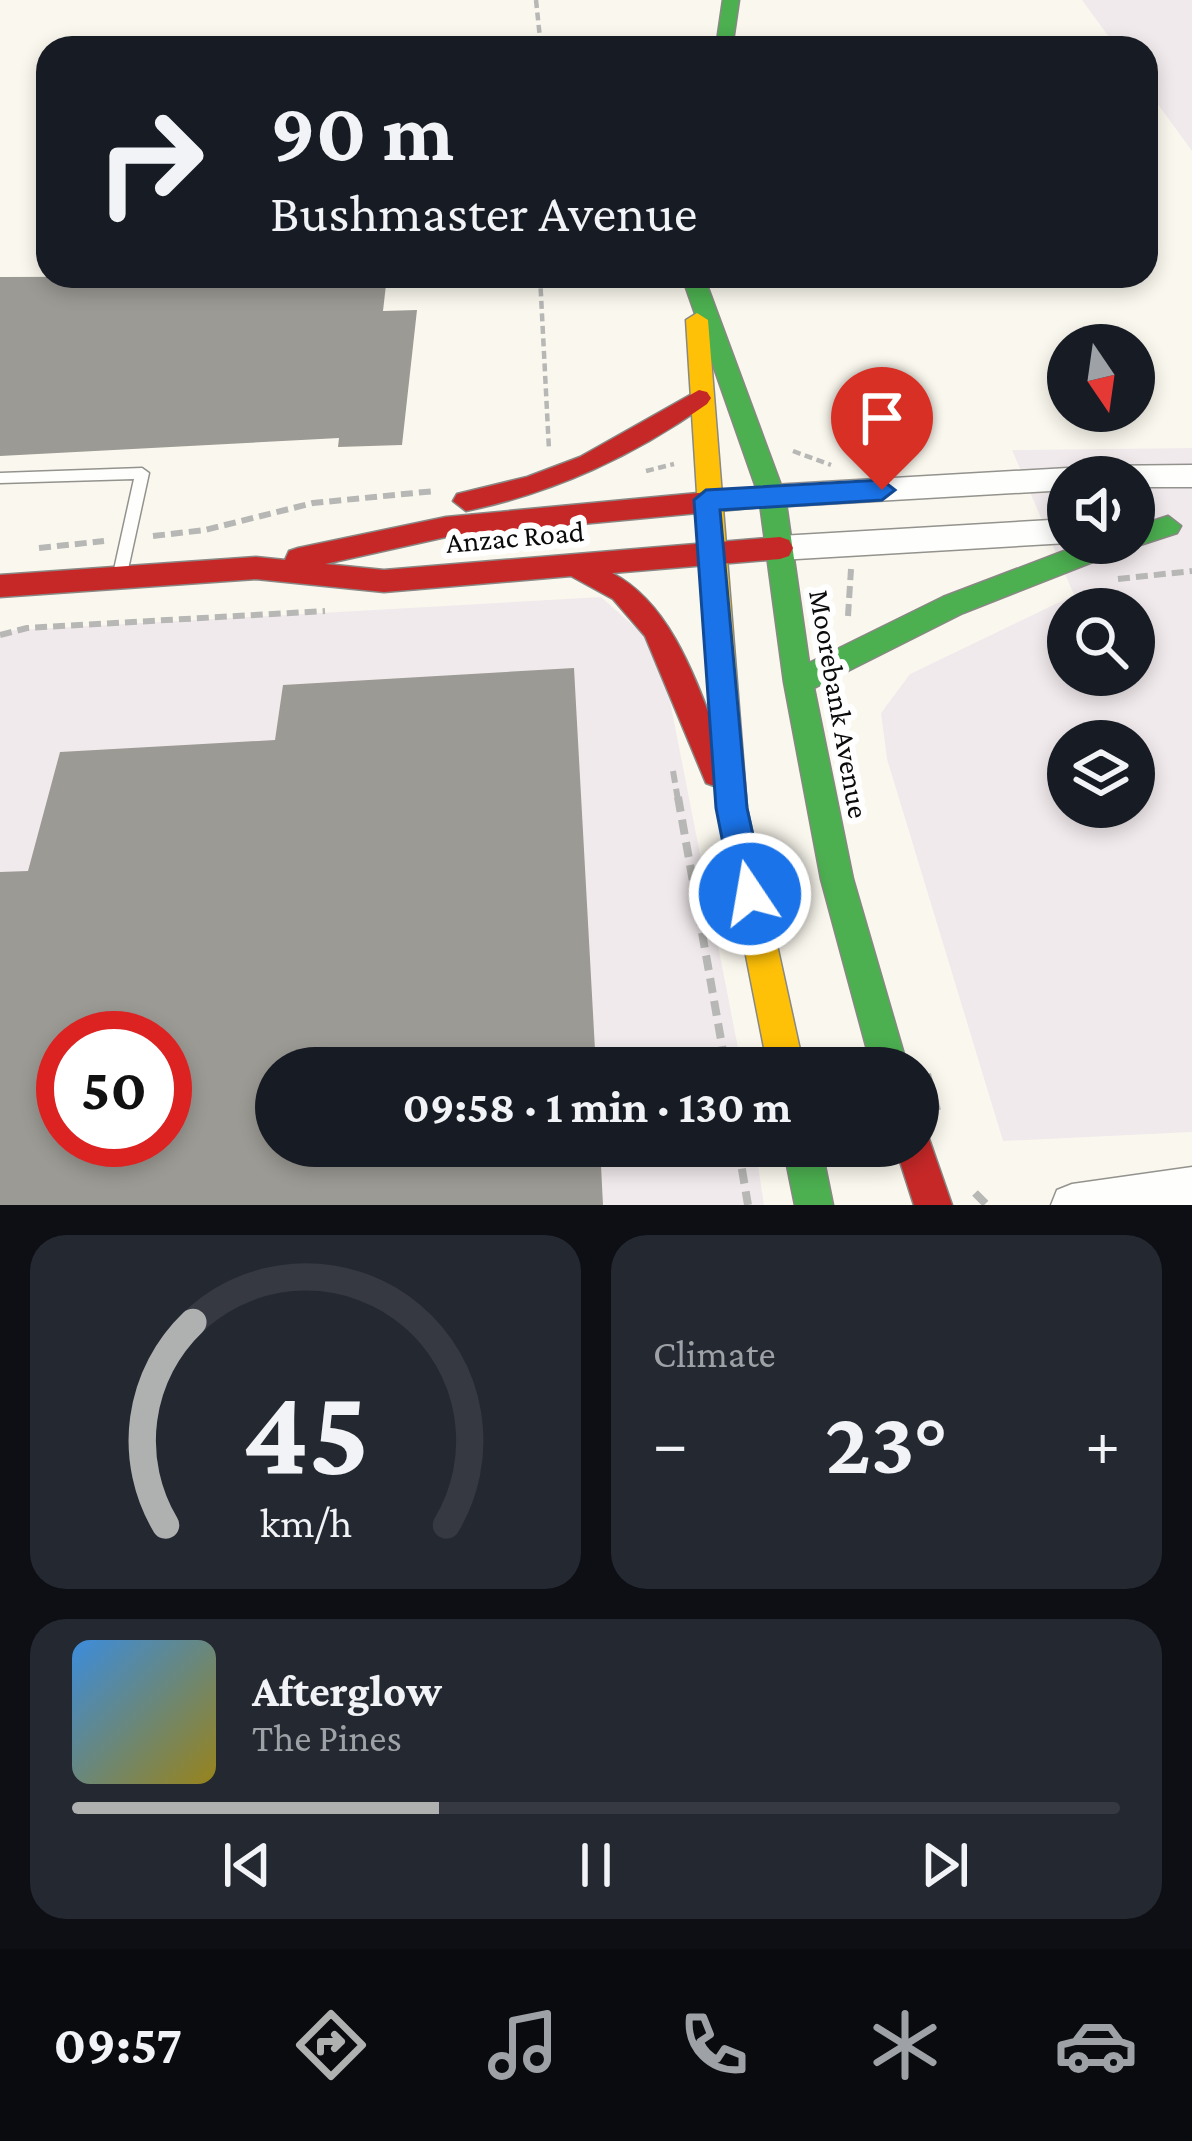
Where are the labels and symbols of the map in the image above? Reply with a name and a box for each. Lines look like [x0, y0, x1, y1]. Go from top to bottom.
north arrow [1047, 324, 1155, 432]
pin [831, 367, 933, 490]
street label: Anzac Road [444, 514, 586, 559]
street label: Moorebank Avenue [803, 587, 876, 821]
position arrow [687, 831, 813, 957]
speed limit sign: 50 [36, 1011, 192, 1167]

